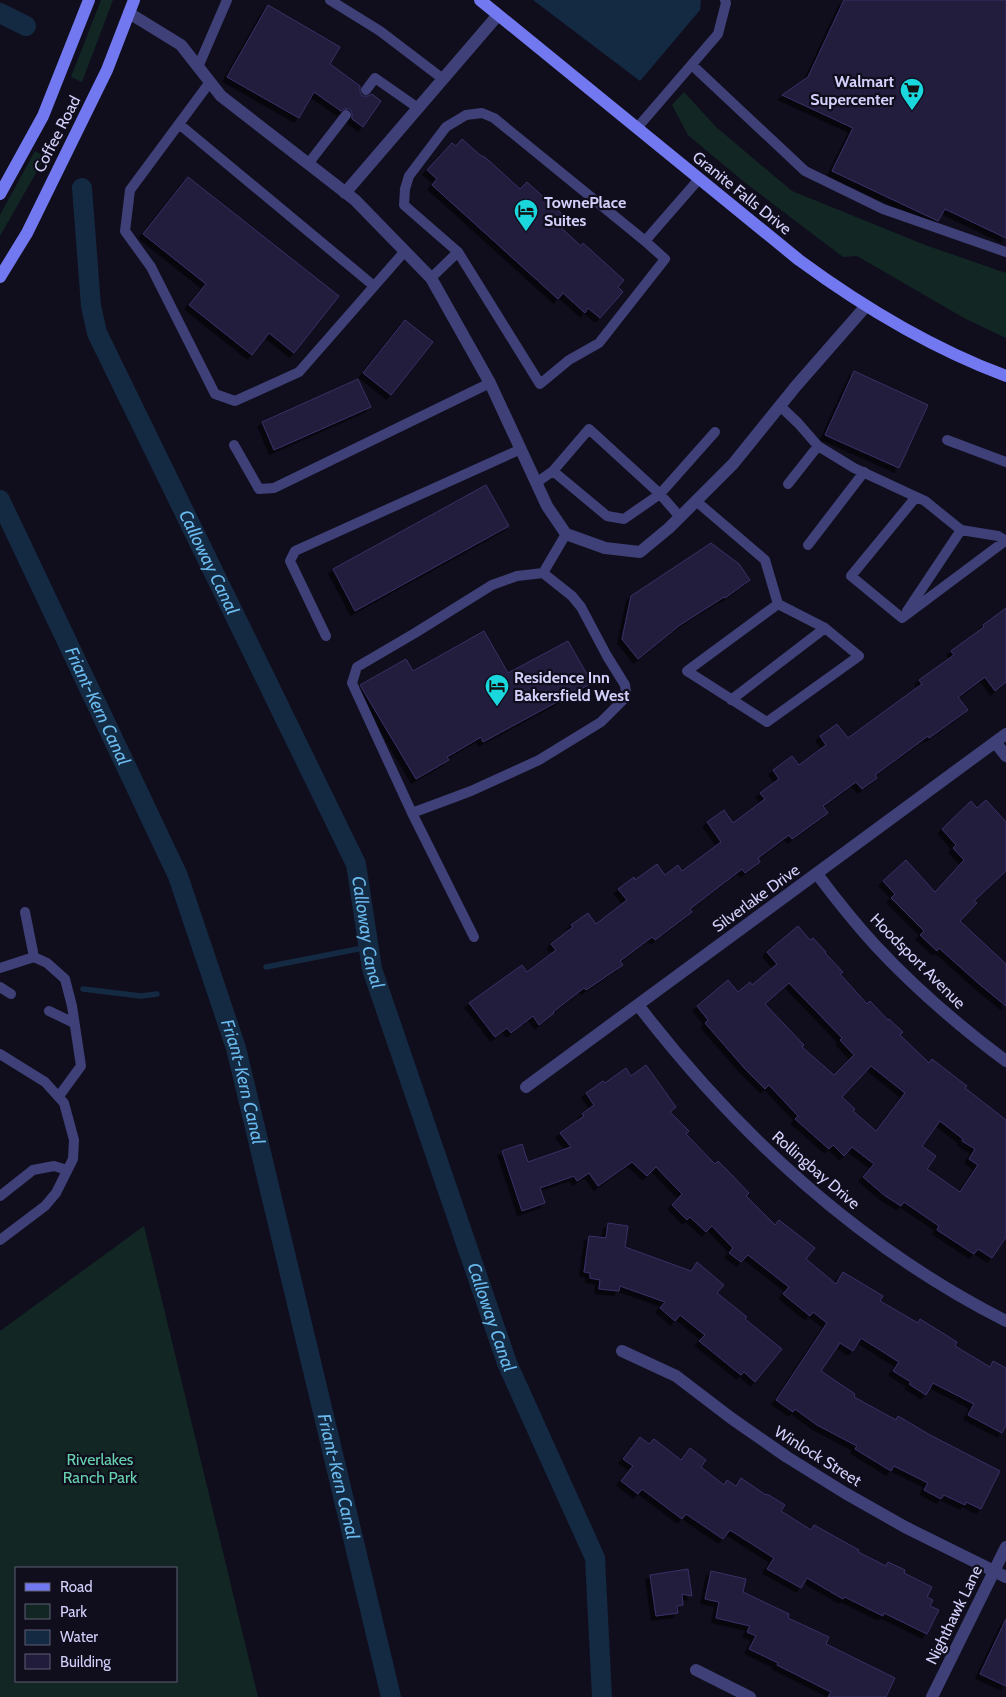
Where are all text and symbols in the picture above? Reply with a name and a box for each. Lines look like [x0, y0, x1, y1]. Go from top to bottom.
place label: Walmart Supercenter [810, 72, 895, 109]
supermarket icon: Walmart Supercenter [899, 77, 925, 111]
street label: Coffee Road [30, 92, 84, 176]
street label: Granite Falls Drive [689, 147, 795, 239]
place label: TownePlace Suites [544, 193, 626, 230]
hotel icon: TownePlace Suites [513, 198, 539, 232]
water label: Calloway Canal [174, 506, 244, 619]
water label: Friant-Kern Canal [60, 643, 135, 770]
place label: Residence Inn Bakersfield West [514, 668, 630, 705]
hotel icon: Residence Inn Bakersfield West [484, 673, 510, 707]
street label: Silverlake Drive [709, 860, 803, 936]
water label: Calloway Canal [347, 875, 389, 992]
street label: Hoodsport Avenue [866, 909, 970, 1013]
water label: Friant-Kern Canal [216, 1016, 270, 1147]
street label: Rollingbay Drive [768, 1127, 864, 1213]
water label: Calloway Canal [462, 1260, 521, 1376]
water label: Friant-Kern Canal [313, 1411, 364, 1542]
street label: Winlock Street [771, 1422, 866, 1491]
park label: Riverlakes Ranch Park [63, 1450, 138, 1487]
street label: Nighthawk Lane [922, 1562, 986, 1668]
legend [15, 1567, 178, 1682]
text: Road [60, 1578, 93, 1596]
text: Park [60, 1603, 87, 1621]
text: Water [60, 1628, 98, 1646]
text: Building [60, 1653, 111, 1671]

